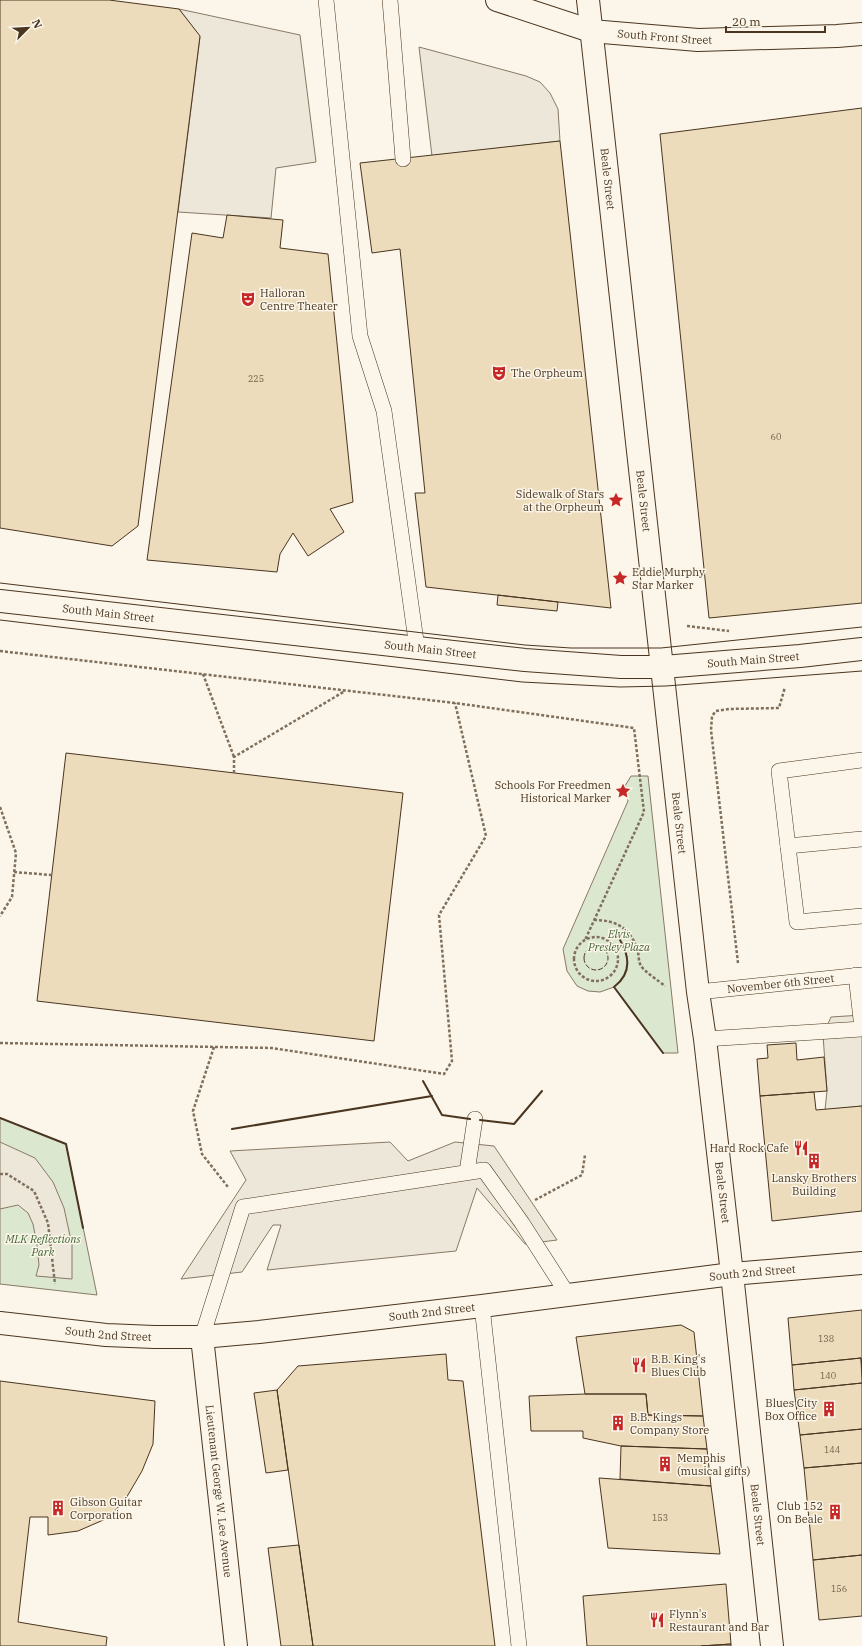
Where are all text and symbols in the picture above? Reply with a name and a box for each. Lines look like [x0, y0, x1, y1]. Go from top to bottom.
north arrow [8, 8, 48, 48]
scale bar [726, 8, 825, 34]
text: 20 m [732, 14, 761, 29]
text: N [29, 17, 45, 31]
street label: South Front Street [617, 26, 712, 47]
street label: Beale Street [597, 147, 618, 211]
place label: Halloran Centre Theater [260, 286, 338, 313]
theatre icon: Halloran Centre Theater [239, 290, 257, 308]
theatre icon: The Orpheum [490, 364, 508, 382]
place label: The Orpheum [511, 366, 584, 380]
house number: 225 [248, 373, 264, 384]
house number: 60 [771, 431, 781, 442]
street label: Beale Street [633, 469, 654, 533]
place label: Sidewalk of Stars at the Orpheum [516, 487, 605, 514]
place icon: Sidewalk of Stars at the Orpheum [607, 491, 625, 509]
place label: Eddie Murphy Star Marker [632, 565, 705, 592]
place icon: Eddie Murphy Star Marker [611, 569, 629, 587]
street label: South Main Street [62, 601, 155, 625]
street label: South Main Street [384, 637, 477, 661]
street label: South Main Street [707, 649, 800, 670]
place label: Schools For Freedmen Historical Marker [495, 778, 611, 805]
place icon: Schools For Freedmen Historical Marker [614, 782, 632, 800]
street label: Beale Street [669, 791, 690, 855]
park label: Elvis Presley Plaza [587, 927, 650, 954]
street label: November 6th Street [726, 971, 835, 996]
restaurant icon: Hard Rock Cafe [792, 1139, 810, 1157]
place label: Hard Rock Cafe [709, 1141, 789, 1155]
building icon: Lansky Brothers Building [805, 1152, 823, 1170]
street label: Beale Street [712, 1161, 733, 1224]
place label: Lansky Brothers Building [771, 1171, 857, 1198]
park label: MLK Reflections Park [5, 1232, 81, 1259]
street label: South 2nd Street [708, 1262, 796, 1284]
street label: South 2nd Street [388, 1300, 476, 1324]
street label: South 2nd Street [64, 1323, 152, 1344]
house number: 138 [818, 1333, 834, 1344]
place label: B.B. King's Blues Club [651, 1352, 707, 1379]
restaurant icon: B.B. King's Blues Club [630, 1356, 648, 1374]
house number: 140 [820, 1370, 836, 1381]
place label: Blues City Box Office [765, 1396, 817, 1423]
building icon: Blues City Box Office [820, 1400, 838, 1418]
street label: Lieutenant George W. Lee Avenue [202, 1404, 235, 1578]
place label: B.B. Kings Company Store [630, 1410, 709, 1437]
building icon: B.B. Kings Company Store [609, 1414, 627, 1432]
house number: 144 [824, 1444, 840, 1455]
place label: Memphis (musical gifts) [677, 1451, 750, 1478]
building icon: Memphis (musical gifts) [656, 1455, 674, 1473]
street label: Beale Street [748, 1483, 768, 1546]
place label: Gibson Guitar Corporation [70, 1495, 142, 1522]
building icon: Gibson Guitar Corporation [49, 1499, 67, 1517]
place label: Club 152 On Beale [777, 1499, 823, 1526]
building icon: Club 152 On Beale [826, 1503, 844, 1521]
house number: 153 [652, 1512, 668, 1523]
house number: 156 [831, 1583, 847, 1594]
place label: Flynn's Restaurant and Bar [669, 1607, 769, 1634]
restaurant icon: Flynn's Restaurant and Bar [648, 1611, 666, 1629]

